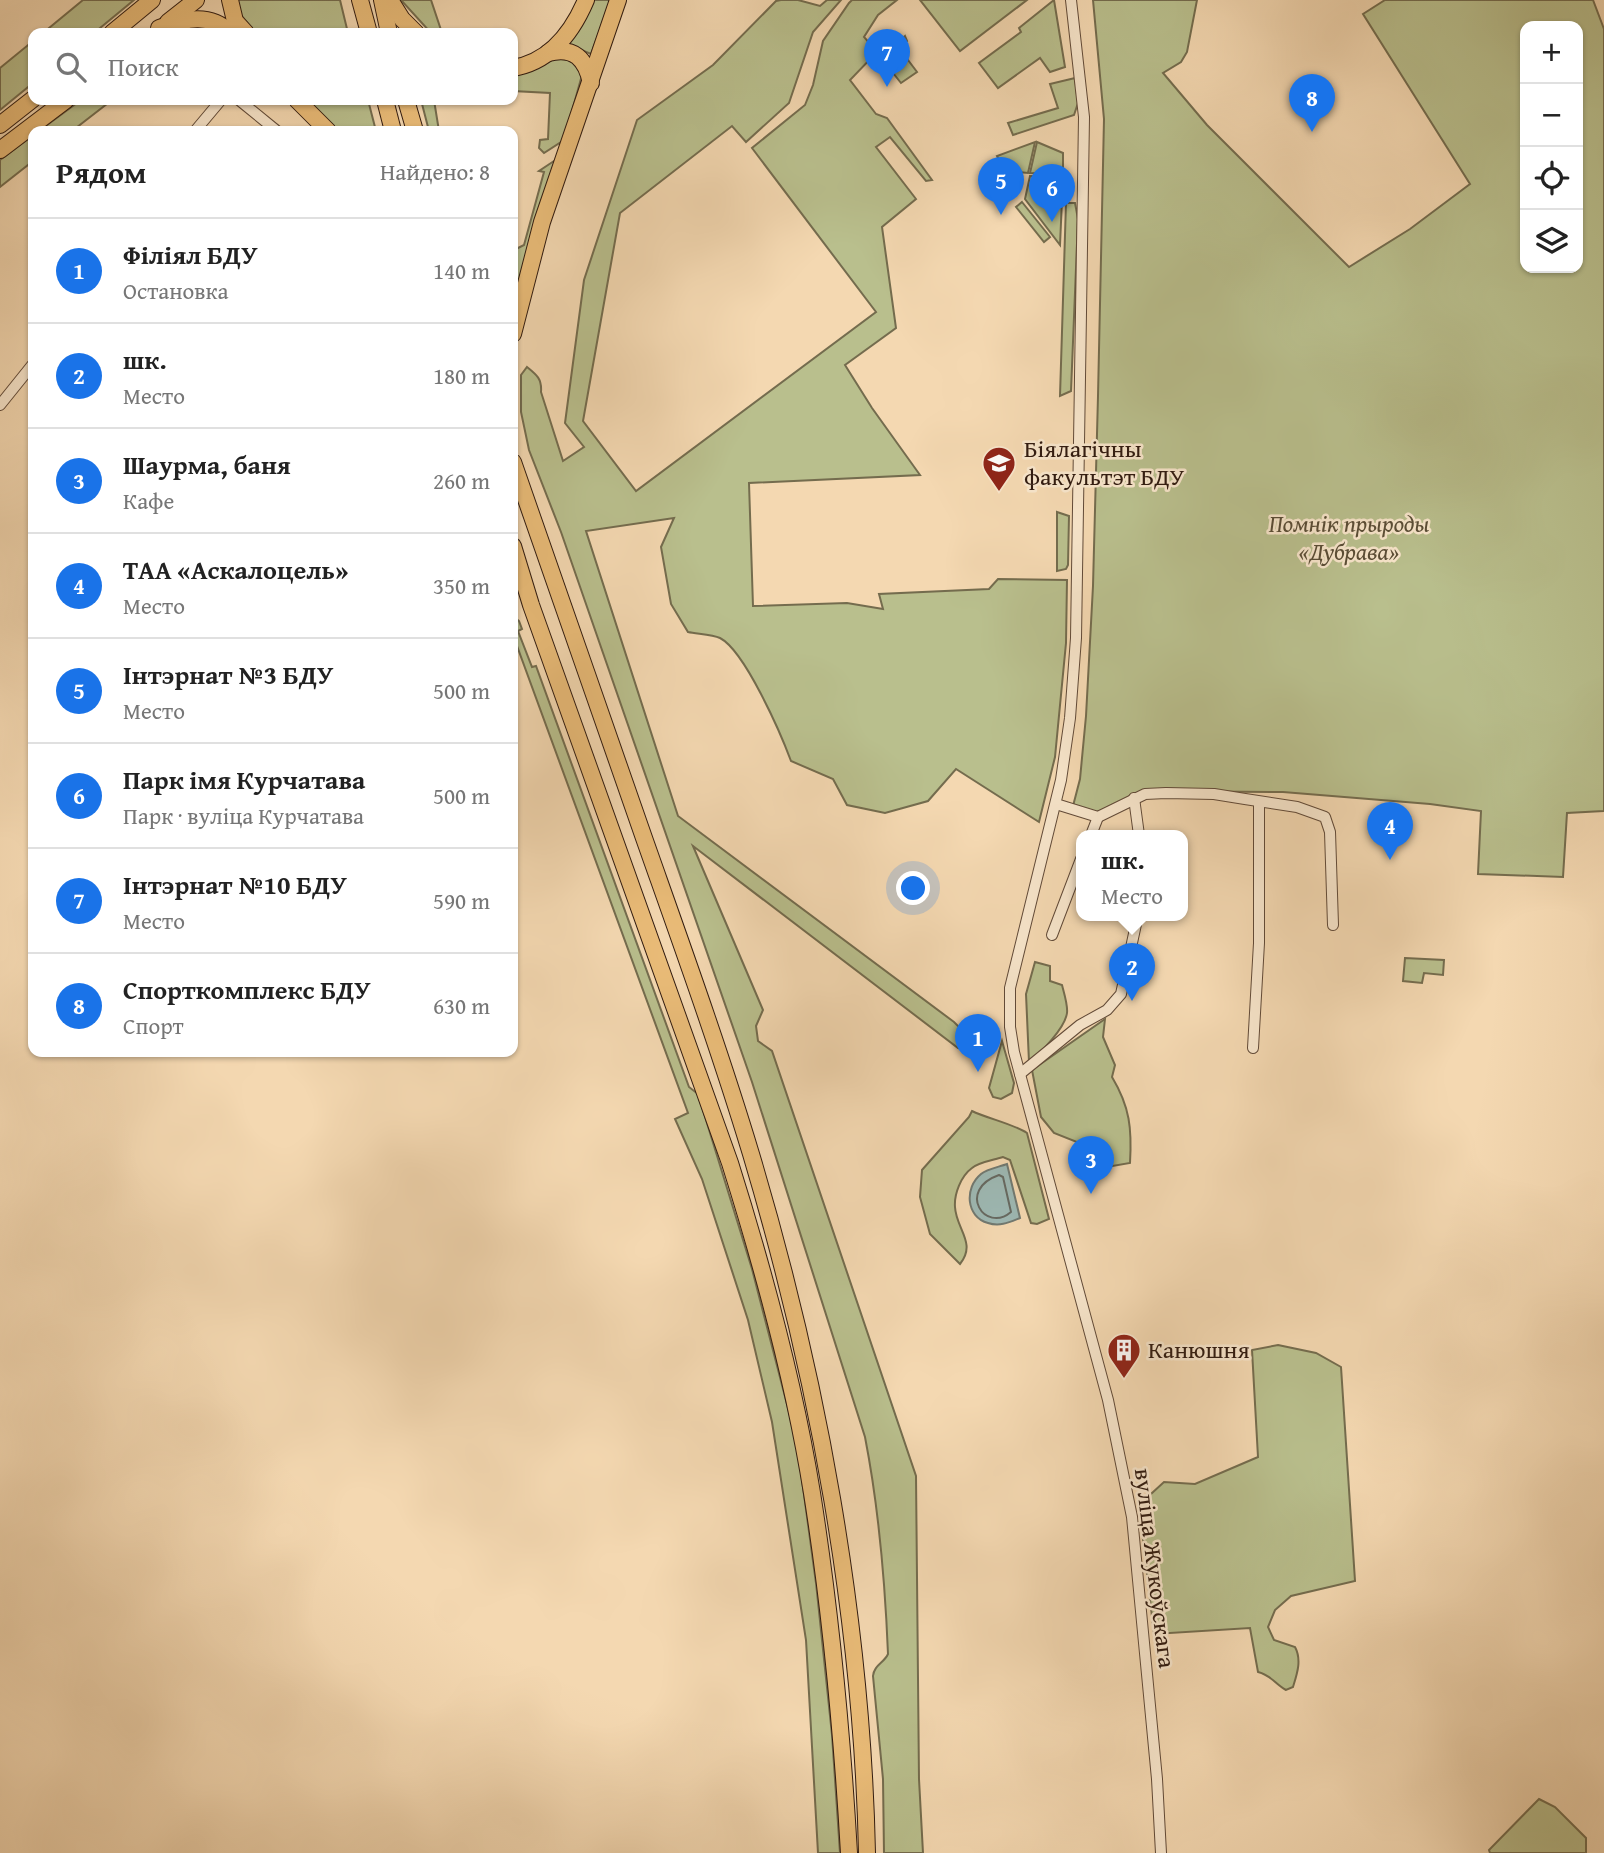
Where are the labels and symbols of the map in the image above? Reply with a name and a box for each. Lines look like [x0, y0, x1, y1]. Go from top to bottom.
pin: 7 [864, 29, 910, 87]
pin: 8 [1289, 74, 1335, 132]
pin: 5 [978, 157, 1024, 215]
pin: 6 [1029, 164, 1075, 222]
place label: Біялагічны факультэт БДУ [1024, 431, 1185, 494]
school or university icon: Біялагічны факультэт БДУ [980, 444, 1018, 493]
park label: Помнік прыроды «Дубрава» [1269, 506, 1429, 569]
pin: 4 [1367, 802, 1413, 860]
your location [896, 871, 930, 905]
pin: 2 [1109, 943, 1155, 1001]
pin: 1 [955, 1014, 1001, 1072]
pin: 3 [1068, 1136, 1114, 1194]
building icon: Канюшня [1105, 1331, 1143, 1380]
place label: Канюшня [1148, 1332, 1250, 1367]
street label: вуліца Жукоўскага [1126, 1466, 1185, 1670]

